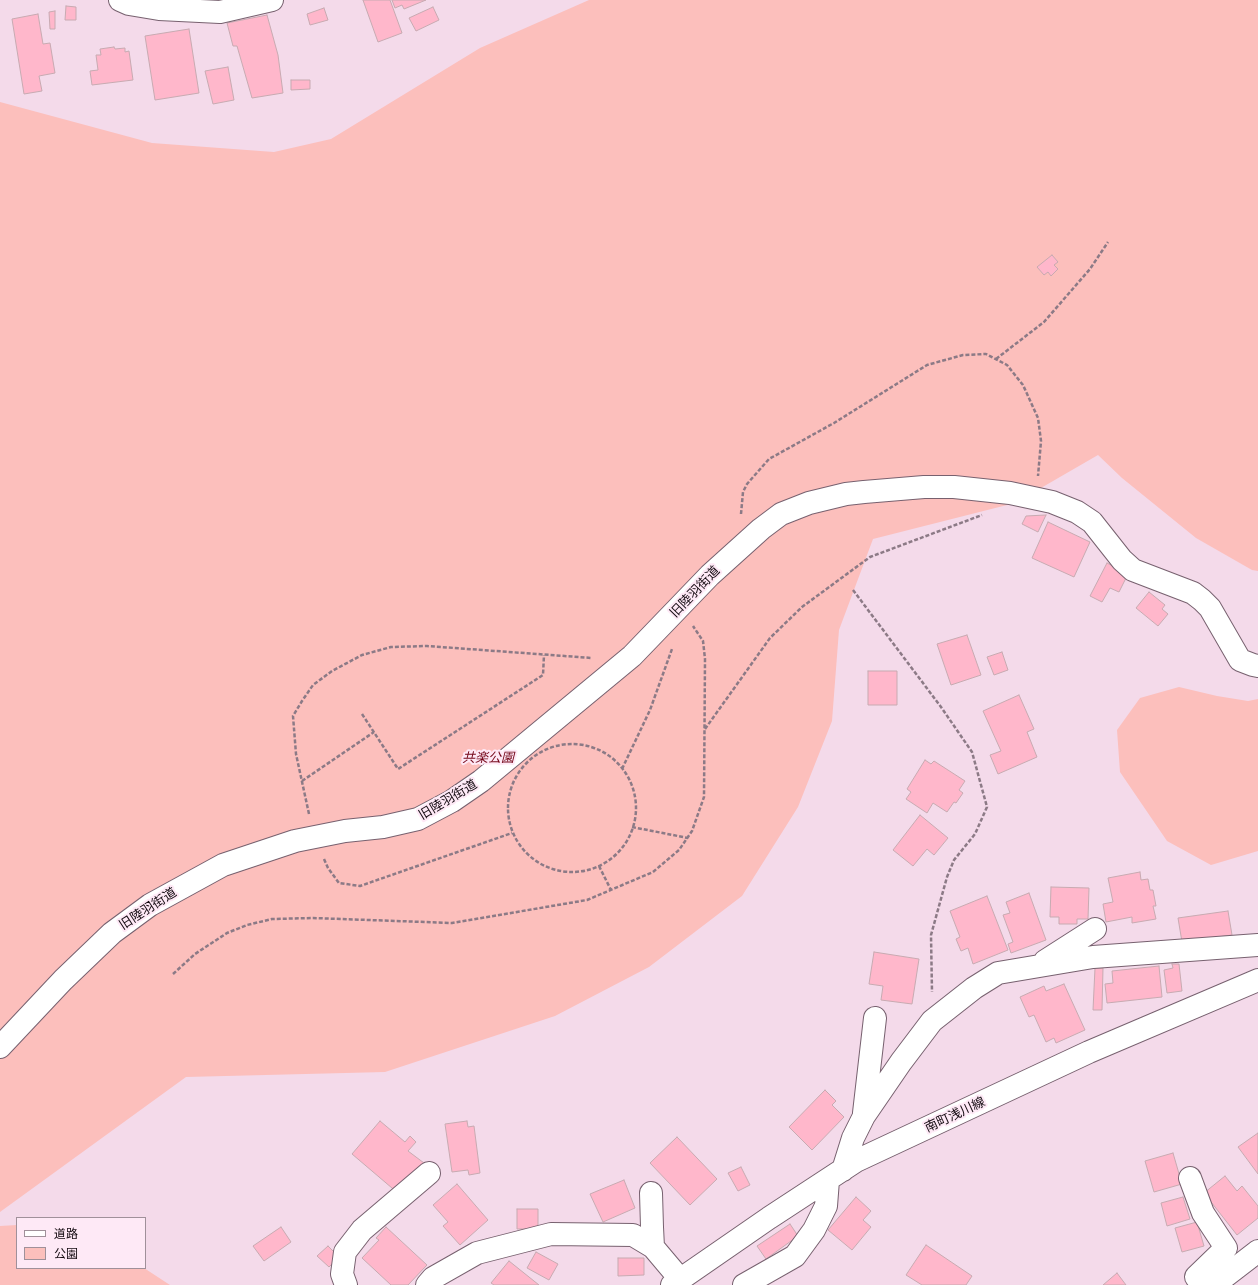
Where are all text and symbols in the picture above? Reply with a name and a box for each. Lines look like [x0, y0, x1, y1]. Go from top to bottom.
street label: 旧陸羽街道 [667, 563, 723, 621]
park label: 共楽公園 [462, 750, 514, 766]
street label: 旧陸羽街道 [416, 777, 480, 823]
street label: 旧陸羽街道 [116, 885, 180, 933]
street label: 南町浅川線 [922, 1094, 988, 1136]
legend [16, 1217, 146, 1269]
text: 道路 [54, 1224, 78, 1242]
text: 公園 [54, 1244, 78, 1262]

